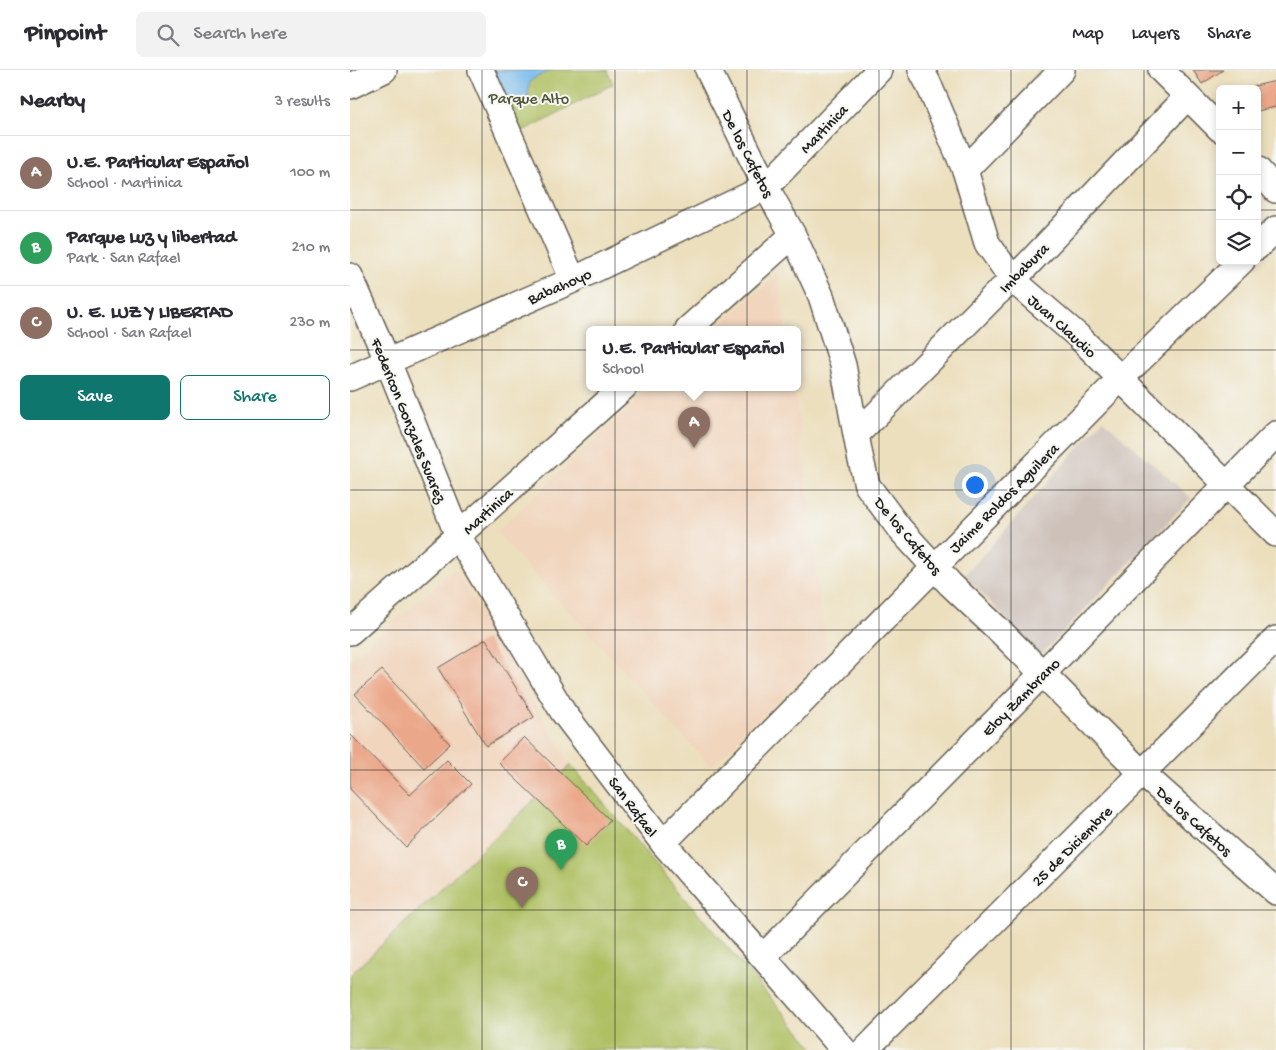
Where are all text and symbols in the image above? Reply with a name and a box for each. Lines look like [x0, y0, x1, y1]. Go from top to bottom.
search box [136, 12, 486, 57]
text: Pinpoint [25, 20, 106, 49]
icon: search [154, 21, 182, 49]
text: Search here [194, 23, 287, 46]
text: Map [1072, 24, 1104, 45]
text: Layers [1132, 24, 1179, 45]
text: Share [1207, 24, 1251, 45]
map controls [1216, 85, 1261, 265]
button: + [1216, 85, 1261, 130]
text: Nearby [20, 90, 85, 115]
park label: Parque Alto [488, 91, 569, 110]
text: 3 results [275, 93, 330, 112]
street label: Martinica [797, 101, 854, 159]
street label: De los Cafetos [715, 107, 777, 202]
button: − [1216, 130, 1261, 175]
text: U.E. Particular Español [67, 152, 249, 175]
text: A [31, 164, 41, 183]
text: 100 m [290, 164, 330, 183]
text: School · Martinica [67, 175, 182, 194]
button: locate [1216, 175, 1261, 220]
button: layers [1216, 220, 1261, 265]
text: Parque Luz y libertad [67, 227, 236, 250]
text: B [32, 239, 40, 258]
text: 210 m [291, 239, 330, 258]
street label: Imbabura [996, 240, 1055, 298]
text: Park · San Rafael [67, 250, 181, 269]
street label: Babahoyo [525, 266, 595, 311]
street label: Juan Claudio [1022, 292, 1099, 363]
text: U. E. LUZ Y LIBERTAD [67, 302, 233, 325]
text: C [32, 314, 40, 333]
text: 230 m [290, 314, 330, 333]
text: School · San Rafael [67, 325, 192, 344]
popup [586, 326, 801, 391]
street label: Federicon Gonzales Suarez [365, 335, 449, 508]
text: U.E. Particular Español [602, 338, 785, 361]
text: School [602, 361, 644, 380]
button: Save [20, 375, 170, 420]
button: Share [180, 375, 330, 420]
pin: A [678, 407, 710, 448]
street label: Jaime Roldos Aguilera [947, 440, 1065, 558]
your location [962, 472, 988, 498]
street label: Martinica [460, 484, 519, 540]
street label: De los Cafetos [868, 494, 945, 581]
street label: Eloy Zambrano [979, 655, 1066, 742]
street label: San Rafael [602, 774, 660, 842]
street label: De los Cafetos [1150, 783, 1235, 862]
street label: 25 de Diciembre [1029, 803, 1118, 892]
pin: B [545, 829, 577, 870]
pin: C [506, 867, 538, 908]

